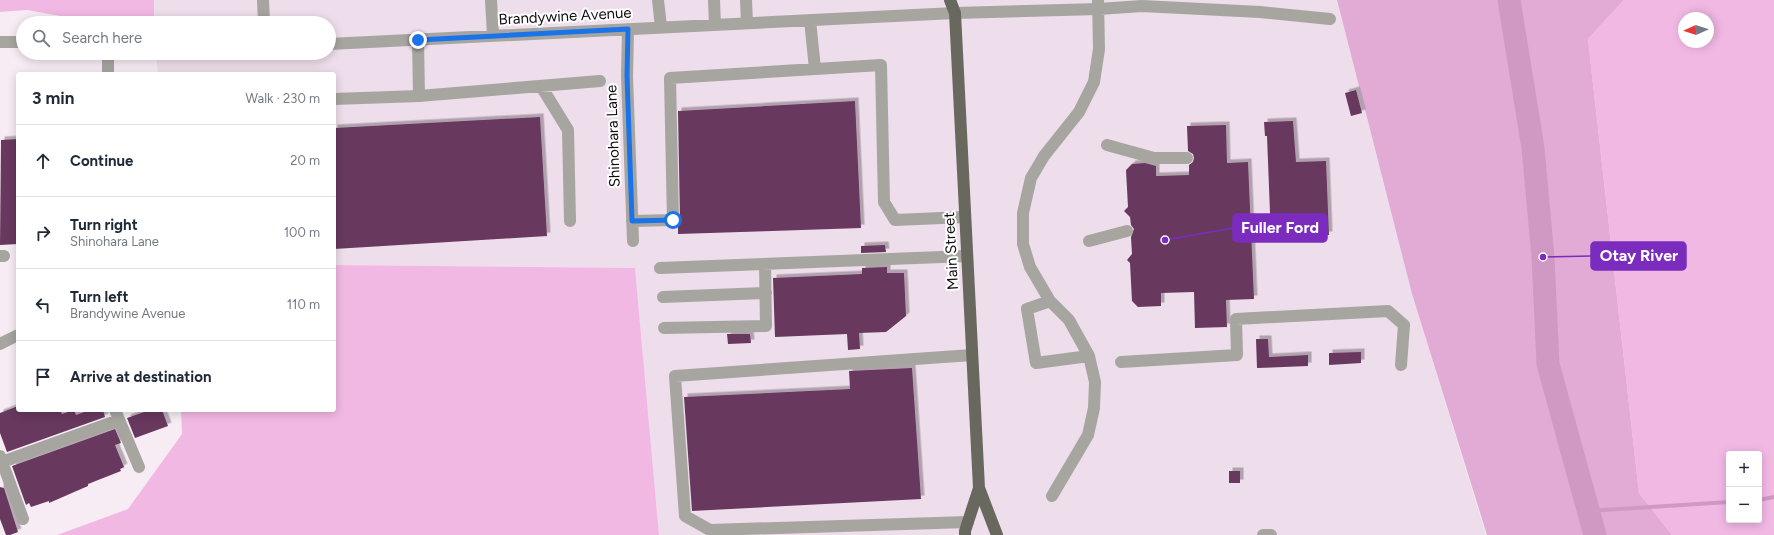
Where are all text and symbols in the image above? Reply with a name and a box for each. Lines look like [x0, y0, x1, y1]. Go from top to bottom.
street label: Brandywine Avenue [498, 4, 632, 28]
north arrow [1678, 12, 1714, 48]
search box [16, 16, 336, 60]
icon: search [30, 27, 52, 49]
text: Search here [62, 29, 142, 47]
route end [409, 31, 427, 49]
street label: Shinohara Lane [602, 84, 624, 188]
text: 3 min [32, 88, 74, 108]
text: Walk · 230 m [246, 91, 320, 106]
icon: ahead [32, 150, 54, 172]
text: Continue [70, 152, 133, 170]
text: 20 m [290, 153, 320, 168]
route start [664, 211, 682, 229]
street label: Main Street [940, 211, 962, 290]
callout: Fuller Ford [1233, 214, 1327, 242]
text: Turn right [70, 216, 138, 234]
text: Fuller Ford [1241, 218, 1319, 237]
icon: right [32, 222, 54, 244]
text: 100 m [284, 225, 320, 240]
text: Shinohara Lane [70, 234, 159, 249]
callout: Otay River [1591, 242, 1686, 270]
text: Otay River [1600, 246, 1678, 265]
text: Turn left [70, 288, 128, 306]
icon: left [32, 294, 54, 316]
text: 110 m [287, 297, 320, 312]
text: Brandywine Avenue [70, 306, 185, 321]
icon: arrive [32, 366, 54, 388]
text: Arrive at destination [70, 368, 211, 386]
map controls [1726, 451, 1762, 523]
button: + [1726, 451, 1762, 487]
button: − [1726, 487, 1762, 523]

